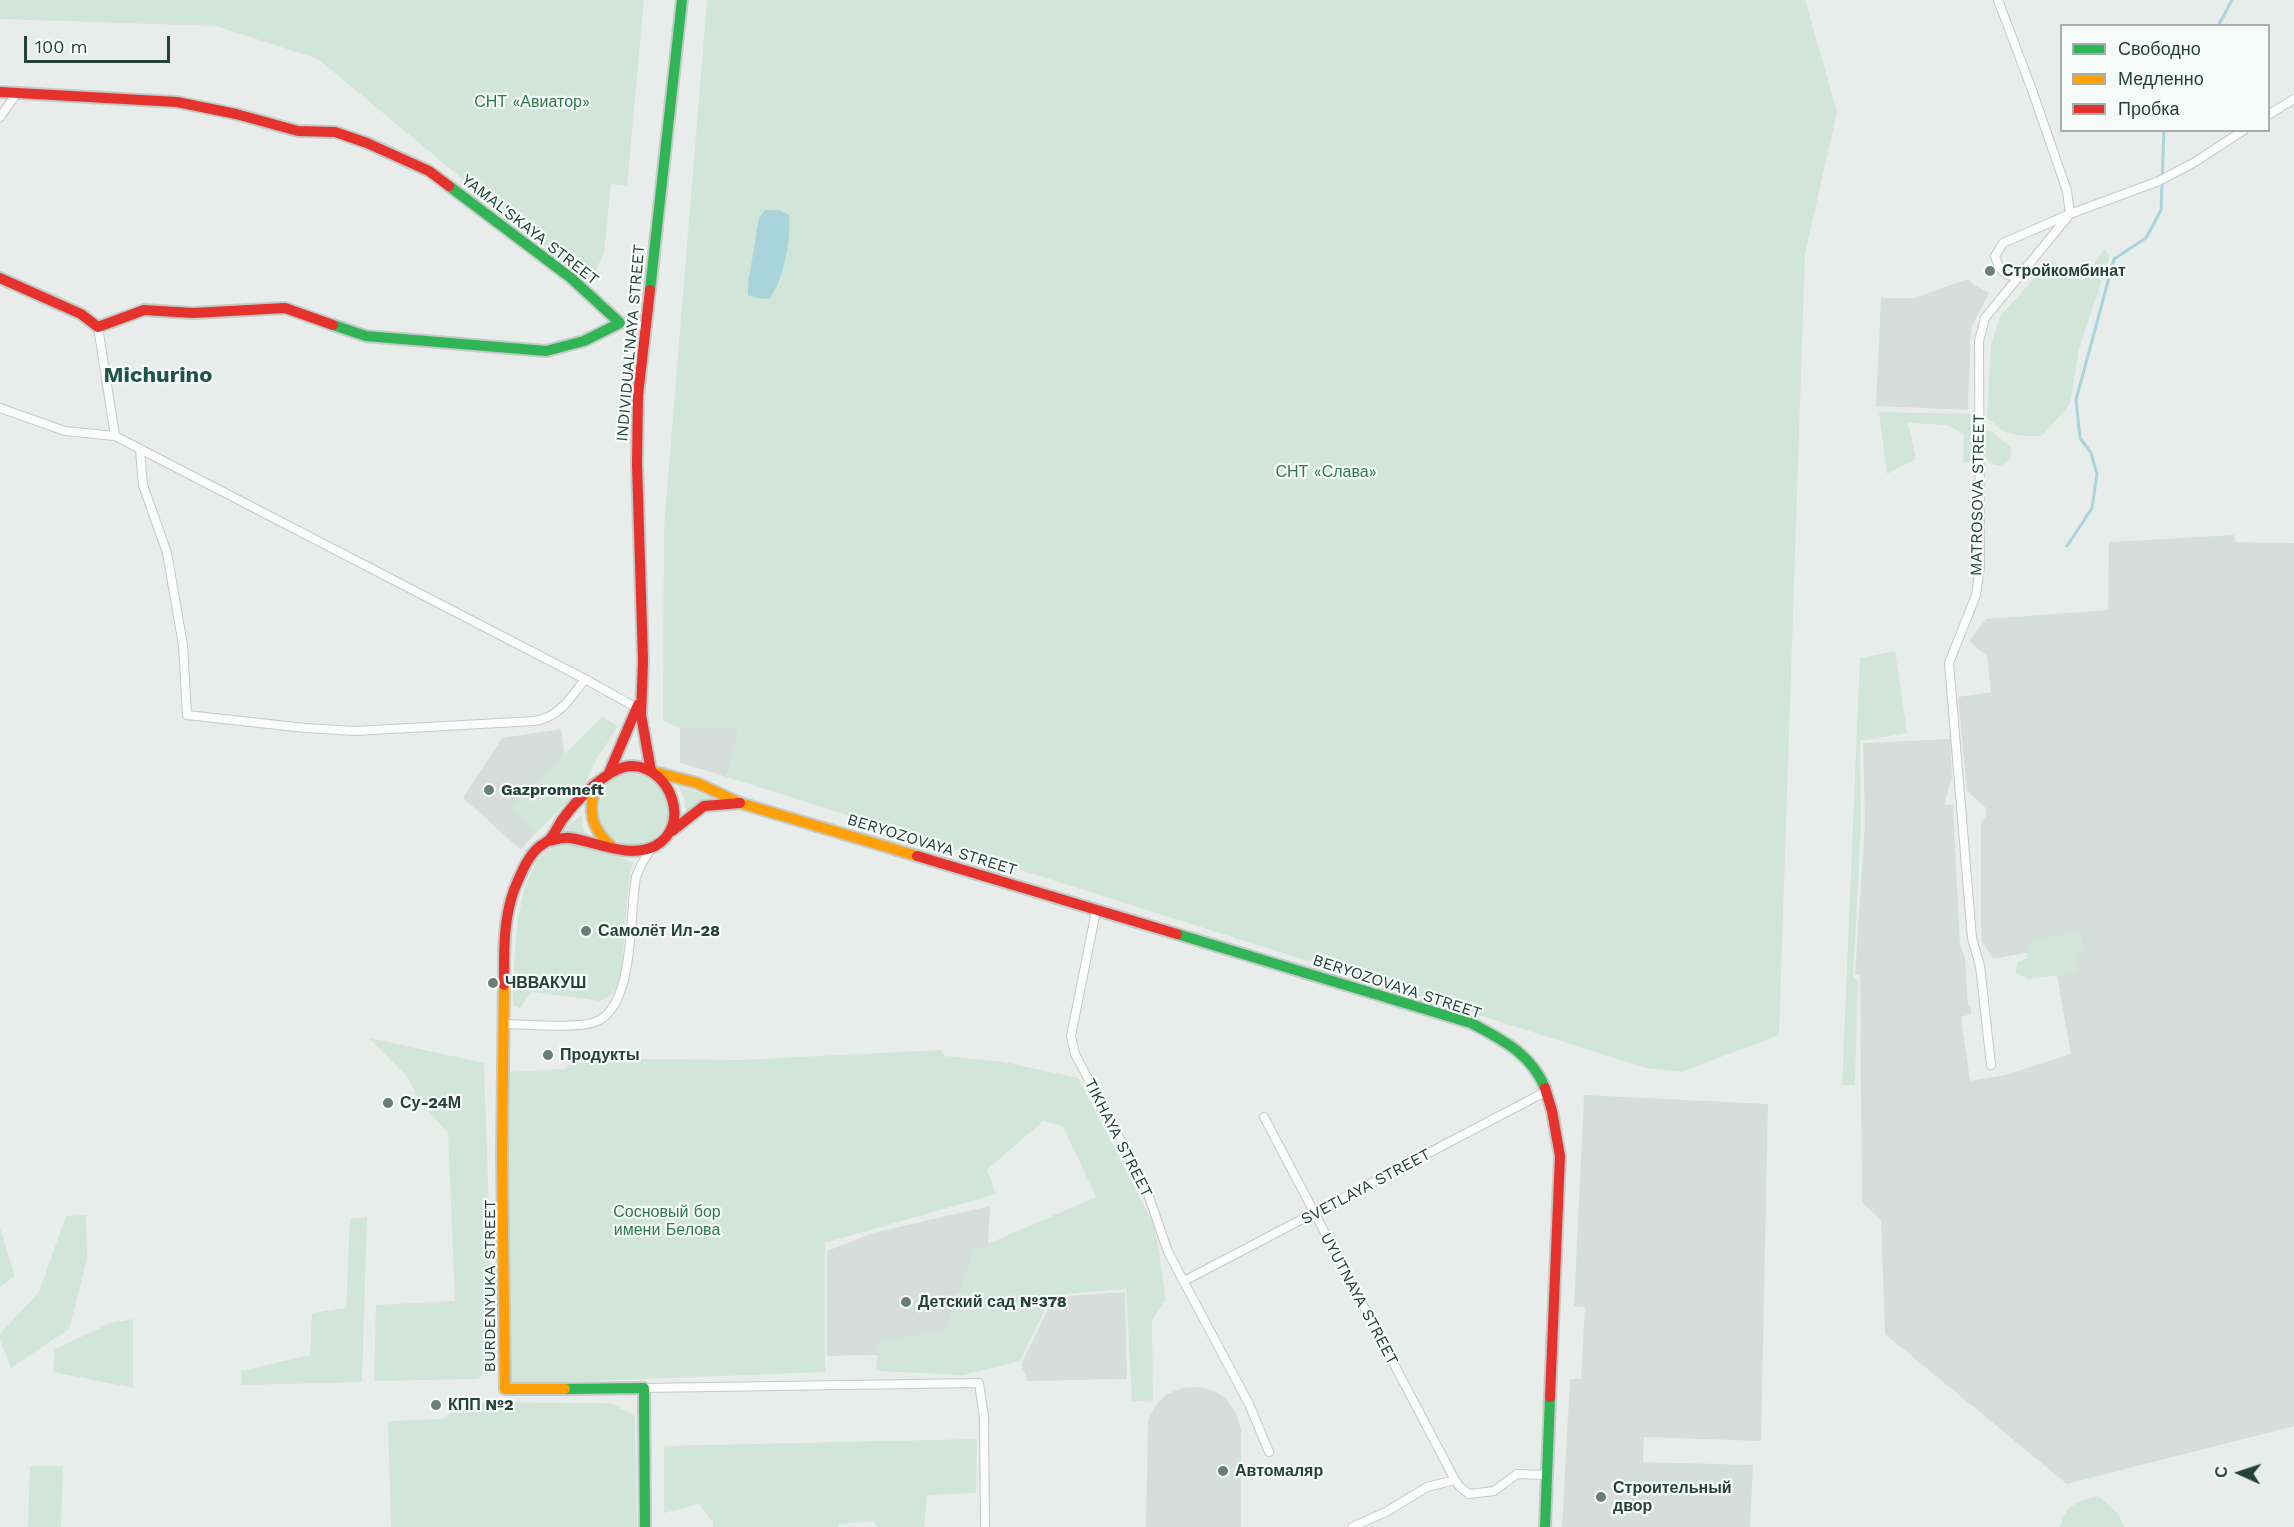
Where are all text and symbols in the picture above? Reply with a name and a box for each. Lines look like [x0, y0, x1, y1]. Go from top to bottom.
scale bar [27, 24, 172, 62]
legend [2060, 24, 2270, 132]
text: 100 m [35, 36, 88, 57]
text: Свободно [2118, 38, 2201, 59]
text: Медленно [2118, 68, 2204, 89]
park label: СНТ «Авиатор» [474, 92, 590, 112]
text: Пробка [2118, 98, 2180, 119]
street label: YAMAL'SKAYA STREET [458, 170, 602, 290]
street label: INDIVIDUAL'NAYA STREET [613, 244, 649, 442]
place label: Стройкомбинат [2002, 261, 2126, 281]
marker: Стройкомбинат [1983, 264, 1997, 278]
district label: Michurino [104, 363, 212, 389]
street label: MATROSOVA STREET [1967, 414, 1989, 576]
park label: СНТ «Слава» [1275, 462, 1377, 482]
place label: Gazpromneft [501, 780, 604, 800]
marker: Gazpromneft [482, 783, 496, 797]
street label: BERYOZOVAYA STREET [845, 810, 1019, 880]
place label: Самолёт Ил-28 [598, 921, 720, 941]
marker: Самолёт Ил-28 [579, 924, 593, 938]
street label: BERYOZOVAYA STREET [1310, 951, 1484, 1023]
place label: ЧВВАКУШ [505, 973, 586, 993]
marker: ЧВВАКУШ [486, 976, 500, 990]
place label: Продукты [560, 1045, 640, 1065]
marker: Продукты [541, 1048, 555, 1062]
street label: TIKHAYA STREET [1080, 1076, 1156, 1200]
place label: Су-24М [400, 1093, 461, 1113]
marker: Су-24М [381, 1096, 395, 1110]
street label: SVETLAYA STREET [1298, 1145, 1434, 1229]
street label: BURDENYUKA STREET [480, 1199, 500, 1373]
park label: Сосновый бор имени Белова [613, 1202, 721, 1240]
street label: UYUTNAYA STREET [1316, 1230, 1402, 1368]
place label: Детский сад №378 [918, 1292, 1067, 1312]
marker: Детский сад №378 [899, 1295, 913, 1309]
place label: КПП №2 [448, 1395, 514, 1415]
marker: КПП №2 [429, 1398, 443, 1412]
north arrow [2210, 1443, 2270, 1503]
place label: Автомаляр [1235, 1461, 1323, 1481]
marker: Автомаляр [1216, 1464, 1230, 1478]
text: С [2212, 1466, 2231, 1478]
place label: Строительный двор [1613, 1478, 1732, 1516]
marker: Строительный двор [1594, 1490, 1608, 1504]

